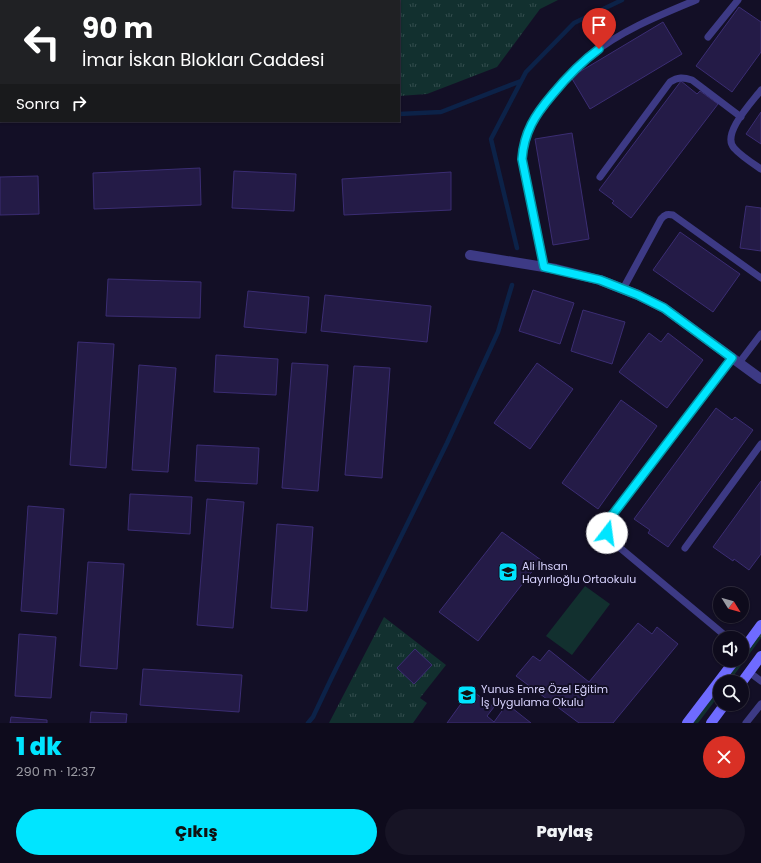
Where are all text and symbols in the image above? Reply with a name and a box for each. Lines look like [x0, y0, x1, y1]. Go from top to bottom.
pin [582, 8, 616, 49]
text: 90 m [82, 9, 153, 48]
icon: arrive [588, 14, 610, 36]
icon: left [16, 16, 68, 68]
text: İmar İskan Blokları Caddesi [82, 47, 324, 72]
icon: right [68, 92, 90, 114]
text: Sonra [16, 93, 60, 114]
position arrow [586, 512, 628, 554]
place label: Ali İhsan Hayırlıoğlu Ortaokulu [522, 558, 636, 587]
school or university icon: Ali İhsan Hayırlıoğlu Ortaokulu [497, 561, 519, 583]
north arrow [713, 587, 749, 623]
map controls [713, 587, 749, 711]
button: sound [713, 631, 749, 667]
button: search [713, 675, 749, 711]
place label: Yunus Emre Özel Eğitim İş Uygulama Okulu [481, 681, 608, 710]
school or university icon: Yunus Emre Özel Eğitim İş Uygulama Okulu [456, 684, 478, 706]
text: 1 dk [16, 730, 62, 763]
button: close [703, 736, 745, 778]
text: 290 m · 12:37 [16, 762, 96, 781]
button: Çıkış [16, 809, 377, 855]
button: Paylaş [385, 809, 745, 855]

